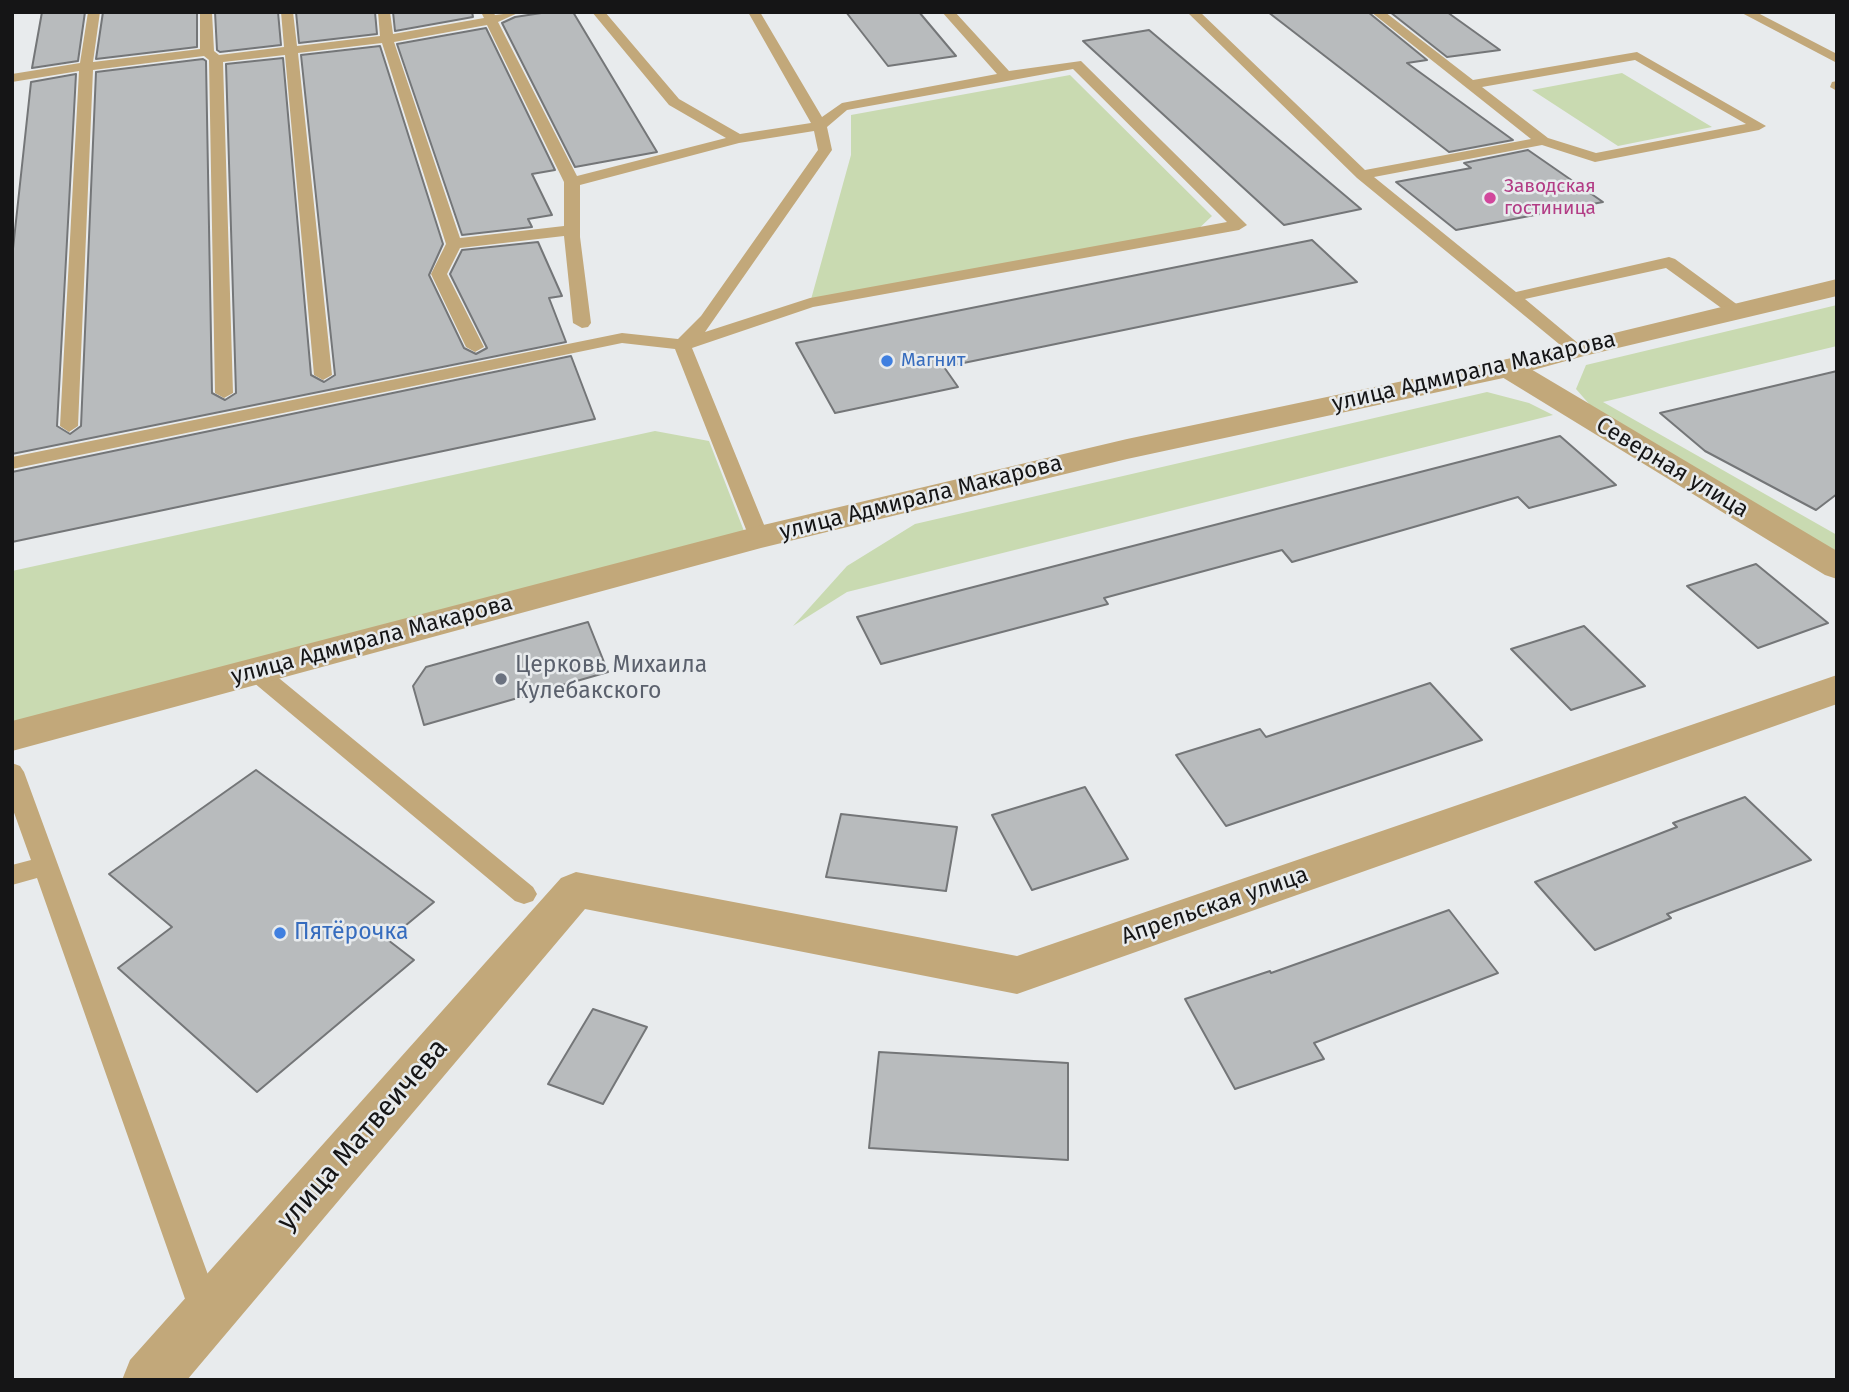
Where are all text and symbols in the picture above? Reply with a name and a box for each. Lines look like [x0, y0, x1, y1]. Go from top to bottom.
place label: Заводская гостиница [1504, 176, 1596, 220]
marker: Заводская гостиница [1482, 190, 1498, 206]
street label: улица Адмирала Макарова [1330, 326, 1618, 418]
place label: Магнит [901, 350, 966, 372]
marker: Магнит [879, 353, 895, 369]
street label: Северная улица [1591, 412, 1753, 524]
street label: улица Адмирала Макарова [777, 450, 1065, 546]
street label: улица Адмирала Макарова [228, 589, 516, 691]
place label: Церковь Михаила Кулебакского [515, 652, 707, 706]
marker: Церковь Михаила Кулебакского [493, 671, 509, 687]
street label: Апрельская улица [1118, 861, 1312, 951]
place label: Пятёрочка [294, 919, 408, 947]
marker: Пятёрочка [272, 925, 288, 941]
street label: улица Матвеичева [270, 1032, 456, 1238]

